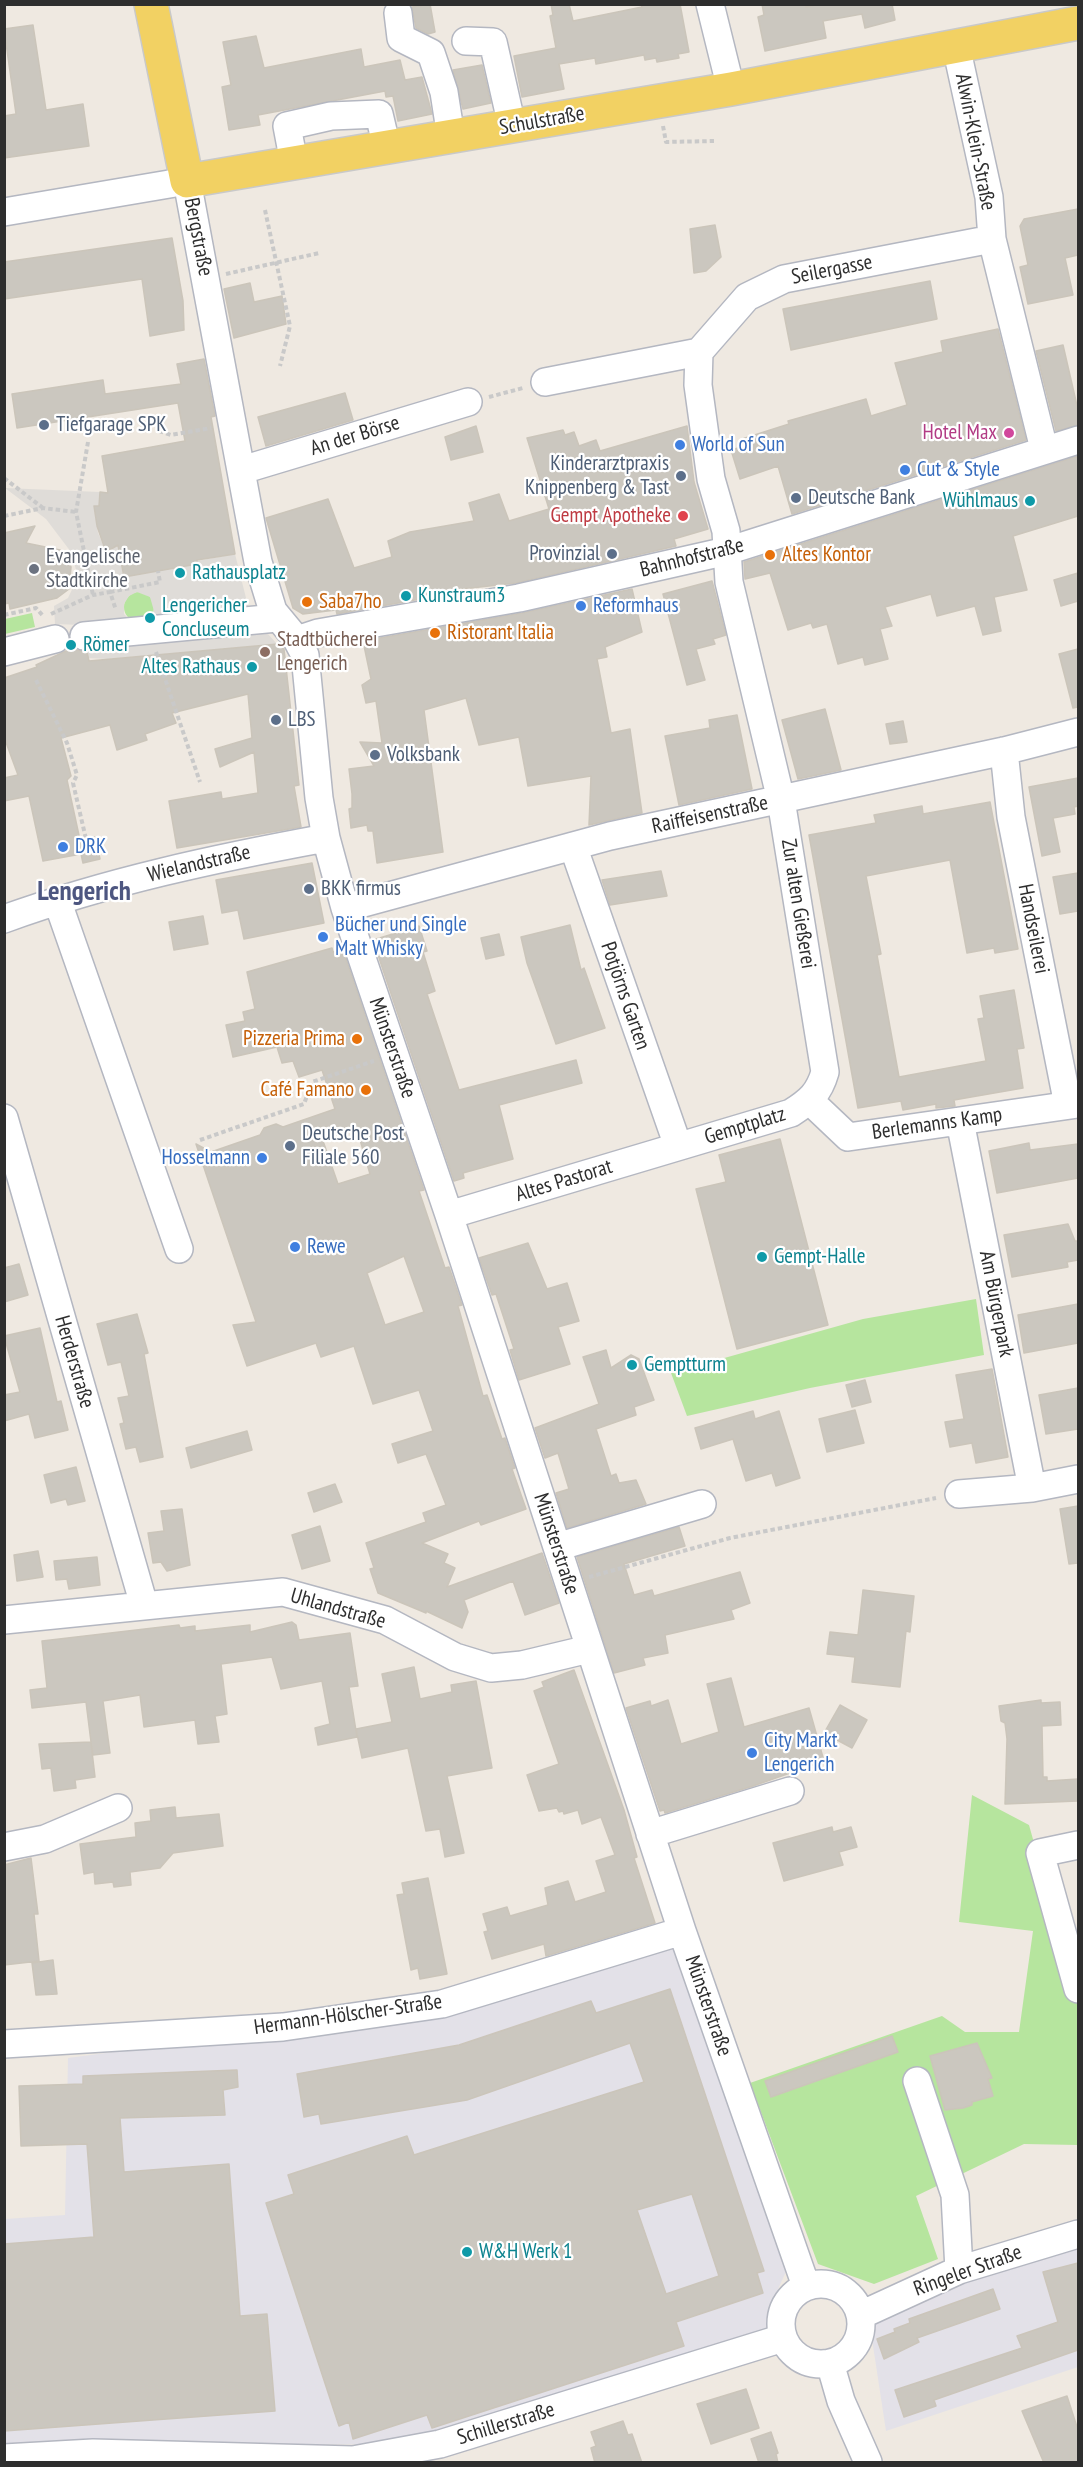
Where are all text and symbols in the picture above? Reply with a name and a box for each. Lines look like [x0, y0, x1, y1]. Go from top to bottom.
street label: Alwin-Klein-Straße [949, 71, 1001, 213]
street label: Schulstraße [498, 101, 586, 141]
street label: Bergstraße [178, 196, 218, 278]
street label: Seilergasse [789, 250, 875, 290]
street label: An der Börse [307, 410, 403, 462]
place label: Tiefgarage SPK [56, 412, 166, 438]
marker: Tiefgarage SPK [37, 418, 51, 432]
place label: Hotel Max [923, 420, 997, 446]
marker: Hotel Max [1002, 426, 1016, 440]
place label: World of Sun [692, 432, 785, 458]
marker: World of Sun [673, 438, 687, 452]
place label: Kinderarztpraxis Knippenberg & Tast [525, 451, 669, 501]
place label: Cut & Style [917, 457, 1000, 483]
marker: Cut & Style [898, 463, 912, 477]
marker: Kinderarztpraxis Knippenberg & Tast [674, 469, 688, 483]
place label: Deutsche Bank [808, 485, 915, 511]
place label: Wühlmaus [943, 488, 1018, 514]
marker: Deutsche Bank [789, 491, 803, 505]
marker: Wühlmaus [1023, 494, 1037, 508]
place label: Gempt Apotheke [551, 503, 671, 529]
marker: Gempt Apotheke [676, 509, 690, 523]
street label: Bahnhofstraße [637, 533, 747, 583]
place label: Provinzial [529, 541, 600, 567]
place label: Altes Kontor [782, 542, 871, 568]
place label: Evangelische Stadtkirche [46, 544, 140, 594]
marker: Provinzial [605, 547, 619, 561]
marker: Altes Kontor [763, 548, 777, 562]
place label: Rathausplatz [192, 560, 286, 586]
marker: Evangelische Stadtkirche [27, 562, 41, 576]
marker: Rathausplatz [173, 566, 187, 580]
place label: Kunstraum3 [418, 583, 506, 609]
place label: Saba7ho [319, 589, 382, 615]
marker: Kunstraum3 [399, 589, 413, 603]
place label: Lengericher Concluseum [162, 593, 249, 643]
place label: Reformhaus [593, 593, 679, 619]
marker: Saba7ho [300, 595, 314, 609]
marker: Reformhaus [574, 599, 588, 613]
marker: Lengericher Concluseum [143, 611, 157, 625]
place label: Ristorant Italia [447, 620, 554, 646]
marker: Ristorant Italia [428, 626, 442, 640]
place label: Stadtbücherei Lengerich [277, 627, 378, 677]
place label: Römer [83, 632, 129, 658]
marker: Römer [64, 638, 78, 652]
marker: Stadtbücherei Lengerich [258, 645, 272, 659]
place label: Altes Rathaus [141, 654, 240, 680]
marker: Altes Rathaus [245, 660, 259, 674]
place label: LBS [288, 707, 316, 733]
marker: LBS [269, 713, 283, 727]
place label: Volksbank [387, 742, 460, 768]
marker: Volksbank [368, 748, 382, 762]
street label: Raiffeisenstraße [650, 790, 770, 840]
place label: DRK [75, 834, 106, 860]
street label: Zur alten Gießerei [775, 837, 821, 971]
marker: DRK [56, 840, 70, 854]
street label: Wielandstraße [145, 840, 253, 888]
district label: Lengerich [37, 876, 131, 908]
place label: BKK firmus [321, 876, 401, 902]
marker: BKK firmus [302, 882, 316, 896]
street label: Handseilerei [1012, 882, 1054, 976]
place label: Bücher und Single Malt Whisky [335, 912, 467, 962]
marker: Bücher und Single Malt Whisky [316, 930, 330, 944]
street label: Potjörns Garten [595, 939, 655, 1053]
street label: Münsterstraße [363, 994, 421, 1102]
place label: Pizzeria Prima [243, 1026, 345, 1052]
marker: Pizzeria Prima [350, 1032, 364, 1046]
place label: Café Famano [260, 1077, 354, 1103]
marker: Café Famano [359, 1083, 373, 1097]
street label: Gemptplatz [701, 1102, 789, 1150]
street label: Berlemanns Kamp [870, 1102, 1004, 1146]
place label: Deutsche Post Filiale 560 [302, 1121, 404, 1171]
marker: Deutsche Post Filiale 560 [283, 1139, 297, 1153]
place label: Hosselmann [161, 1145, 250, 1171]
marker: Hosselmann [255, 1151, 269, 1165]
street label: Altes Pastorat [513, 1154, 615, 1208]
place label: Rewe [307, 1234, 346, 1260]
marker: Rewe [288, 1240, 302, 1254]
place label: Gempt-Halle [774, 1244, 865, 1270]
street label: Am Bürgerpark [973, 1249, 1019, 1359]
marker: Gempt-Halle [755, 1250, 769, 1264]
street label: Herderstraße [49, 1313, 99, 1411]
place label: Gemptturm [644, 1352, 726, 1378]
marker: Gemptturm [625, 1358, 639, 1372]
street label: Münsterstraße [528, 1490, 584, 1598]
street label: Uhlandstraße [288, 1583, 388, 1635]
place label: City Markt Lengerich [764, 1728, 838, 1778]
marker: City Markt Lengerich [745, 1746, 759, 1760]
street label: Münsterstraße [679, 1952, 737, 2060]
street label: Hermann-Hölscher-Straße [252, 1989, 444, 2041]
place label: W&H Werk 1 [479, 2239, 572, 2265]
street label: Ringeler Straße [910, 2240, 1026, 2302]
marker: W&H Werk 1 [460, 2245, 474, 2259]
street label: Schillerstraße [454, 2397, 558, 2451]

